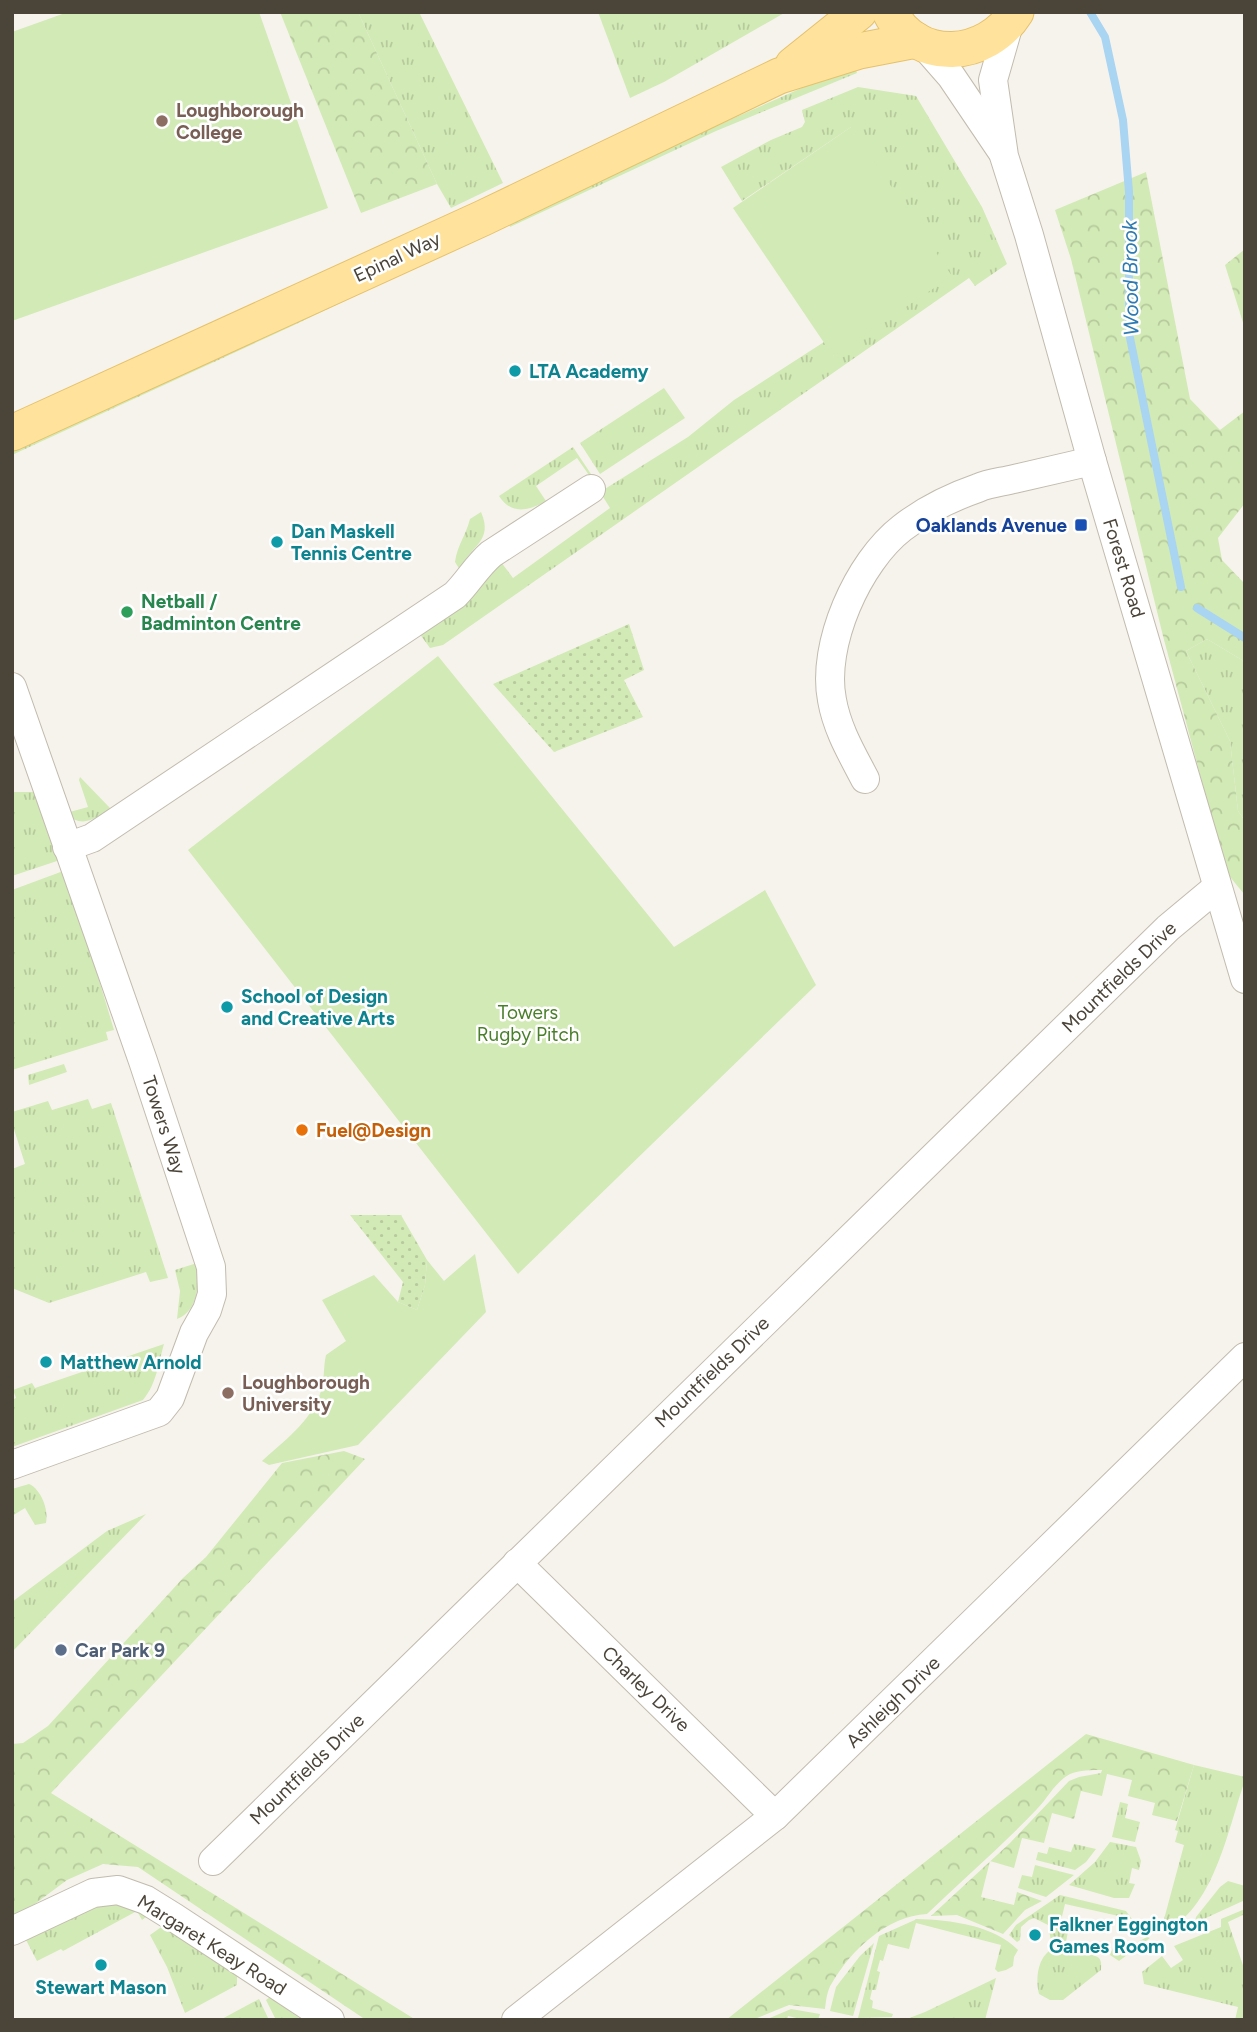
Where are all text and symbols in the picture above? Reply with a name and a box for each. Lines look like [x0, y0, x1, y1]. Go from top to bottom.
place label: Loughborough College [176, 99, 304, 144]
marker: Loughborough College [154, 113, 170, 129]
water label: Wood Brook [1116, 219, 1144, 336]
street label: Epinal Way [350, 227, 444, 287]
place label: LTA Academy [529, 360, 648, 383]
marker: LTA Academy [507, 363, 523, 379]
place label: Oaklands Avenue [916, 514, 1067, 537]
street label: Forest Road [1098, 516, 1150, 620]
marker: Oaklands Avenue [1073, 517, 1089, 533]
place label: Dan Maskell Tennis Centre [291, 520, 412, 565]
marker: Dan Maskell Tennis Centre [269, 534, 285, 550]
place label: Netball / Badminton Centre [141, 590, 301, 635]
marker: Netball / Badminton Centre [119, 604, 135, 620]
street label: Mountfields Drive [1057, 917, 1181, 1037]
place label: School of Design and Creative Arts [241, 985, 395, 1030]
marker: School of Design and Creative Arts [219, 999, 235, 1015]
park label: Towers Rugby Pitch [477, 1001, 579, 1046]
street label: Towers Way [137, 1073, 191, 1177]
place label: Fuel@Design [316, 1119, 431, 1142]
marker: Fuel@Design [294, 1122, 310, 1138]
street label: Mountfields Drive [650, 1312, 774, 1432]
place label: Matthew Arnold [60, 1351, 202, 1374]
marker: Matthew Arnold [38, 1354, 54, 1370]
place label: Loughborough University [242, 1371, 370, 1416]
marker: Loughborough University [220, 1385, 236, 1401]
place label: Car Park 9 [75, 1639, 165, 1662]
street label: Charley Drive [597, 1641, 695, 1737]
marker: Car Park 9 [53, 1642, 69, 1658]
street label: Ashleigh Drive [841, 1651, 945, 1753]
street label: Mountfields Drive [245, 1709, 369, 1829]
street label: Margaret Keay Road [133, 1890, 291, 2000]
place label: Falkner Eggington Games Room [1049, 1913, 1208, 1958]
marker: Falkner Eggington Games Room [1027, 1927, 1043, 1943]
marker: Stewart Mason [93, 1957, 109, 1973]
place label: Stewart Mason [35, 1976, 167, 1999]

